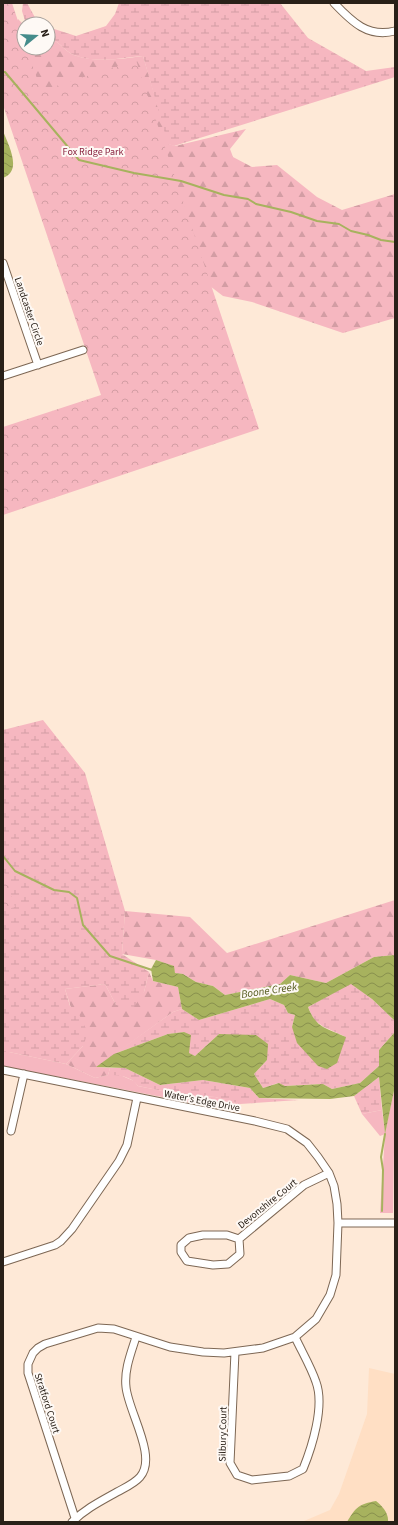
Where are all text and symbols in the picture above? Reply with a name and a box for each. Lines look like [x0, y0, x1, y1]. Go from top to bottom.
north arrow [16, 16, 56, 56]
text: N [37, 27, 53, 39]
park label: Fox Ridge Park [63, 145, 123, 159]
street label: Landcaster Circle [11, 275, 47, 348]
water label: Boone Creek [240, 979, 299, 1002]
street label: Water’s Edge Drive [163, 1087, 241, 1115]
street label: Devonshire Court [235, 1175, 301, 1232]
street label: Stratford Court [31, 1371, 64, 1436]
street label: Silbury Court [216, 1406, 230, 1462]

